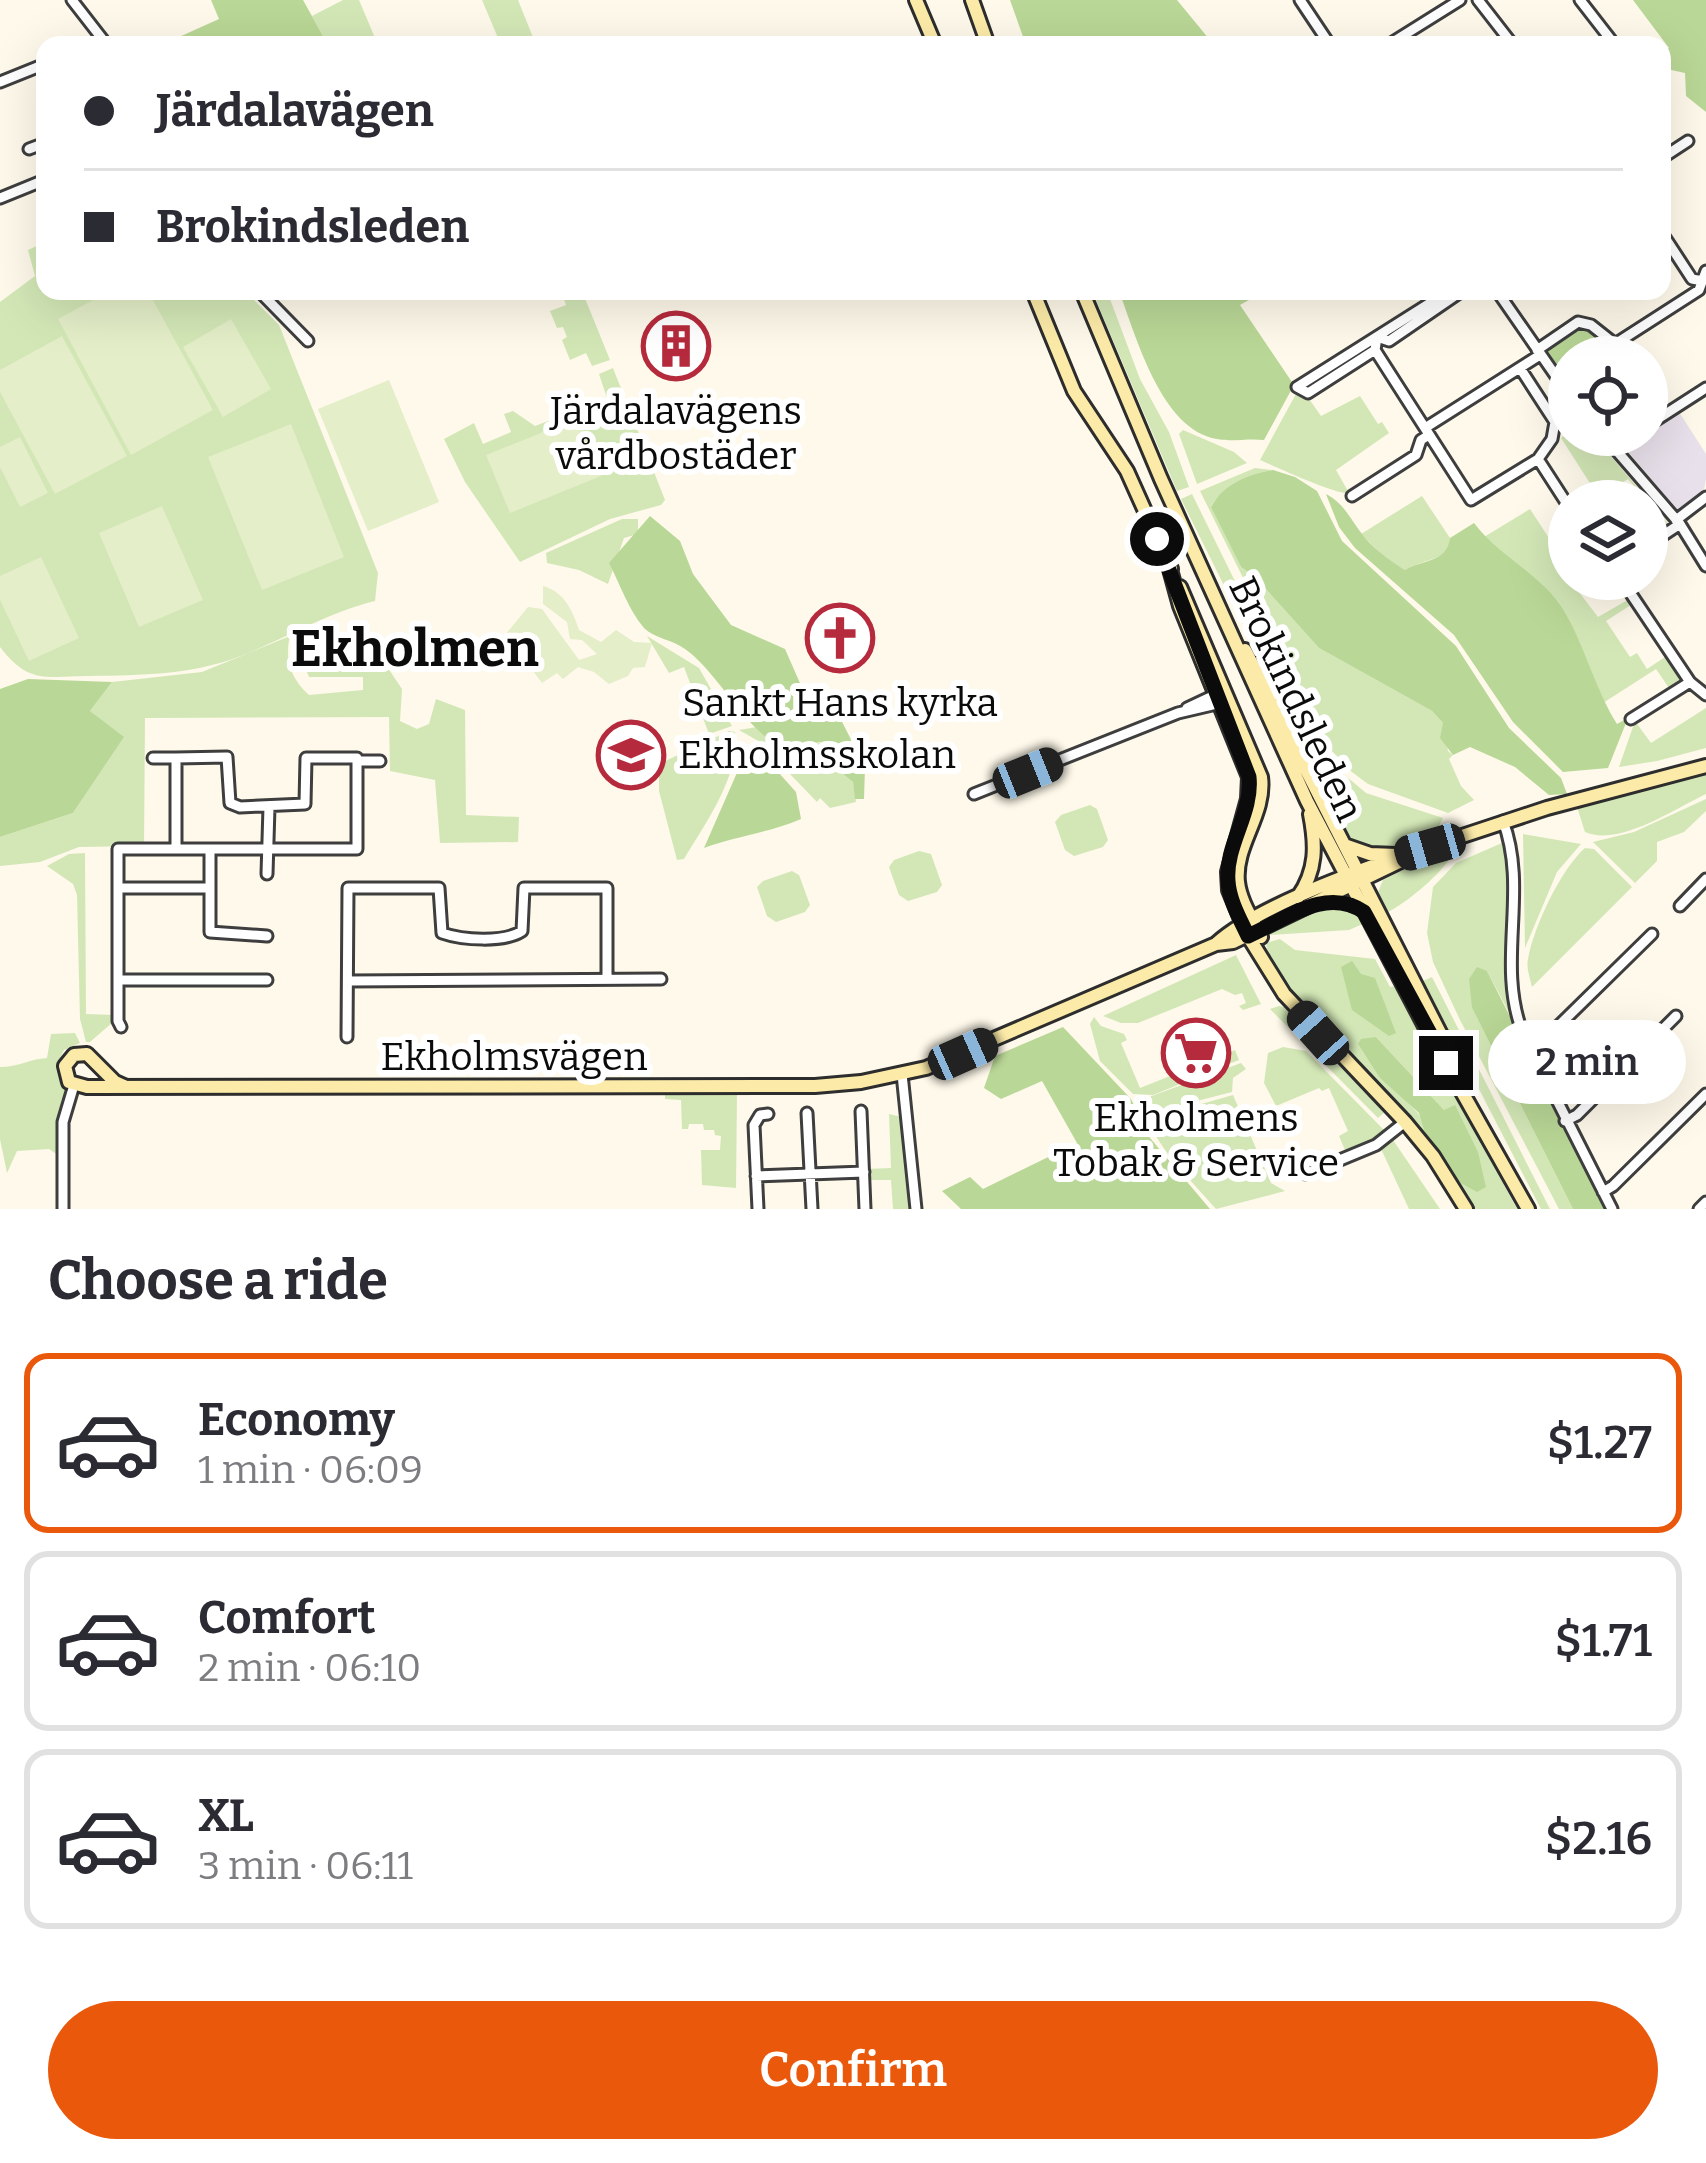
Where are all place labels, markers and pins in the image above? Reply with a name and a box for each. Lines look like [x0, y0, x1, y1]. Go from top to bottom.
building icon: Järdalavägens vårdbostäder [641, 311, 711, 381]
place label: Järdalavägens vårdbostäder [549, 388, 802, 479]
church icon: Sankt Hans kyrka [805, 603, 875, 673]
place label: Sankt Hans kyrka [682, 680, 998, 726]
school or university icon: Ekholmsskolan [596, 720, 666, 790]
place label: Ekholmsskolan [678, 732, 956, 778]
supermarket icon: Ekholmens Tobak & Service [1161, 1018, 1231, 1088]
place label: Ekholmens Tobak & Service [1053, 1095, 1339, 1186]

